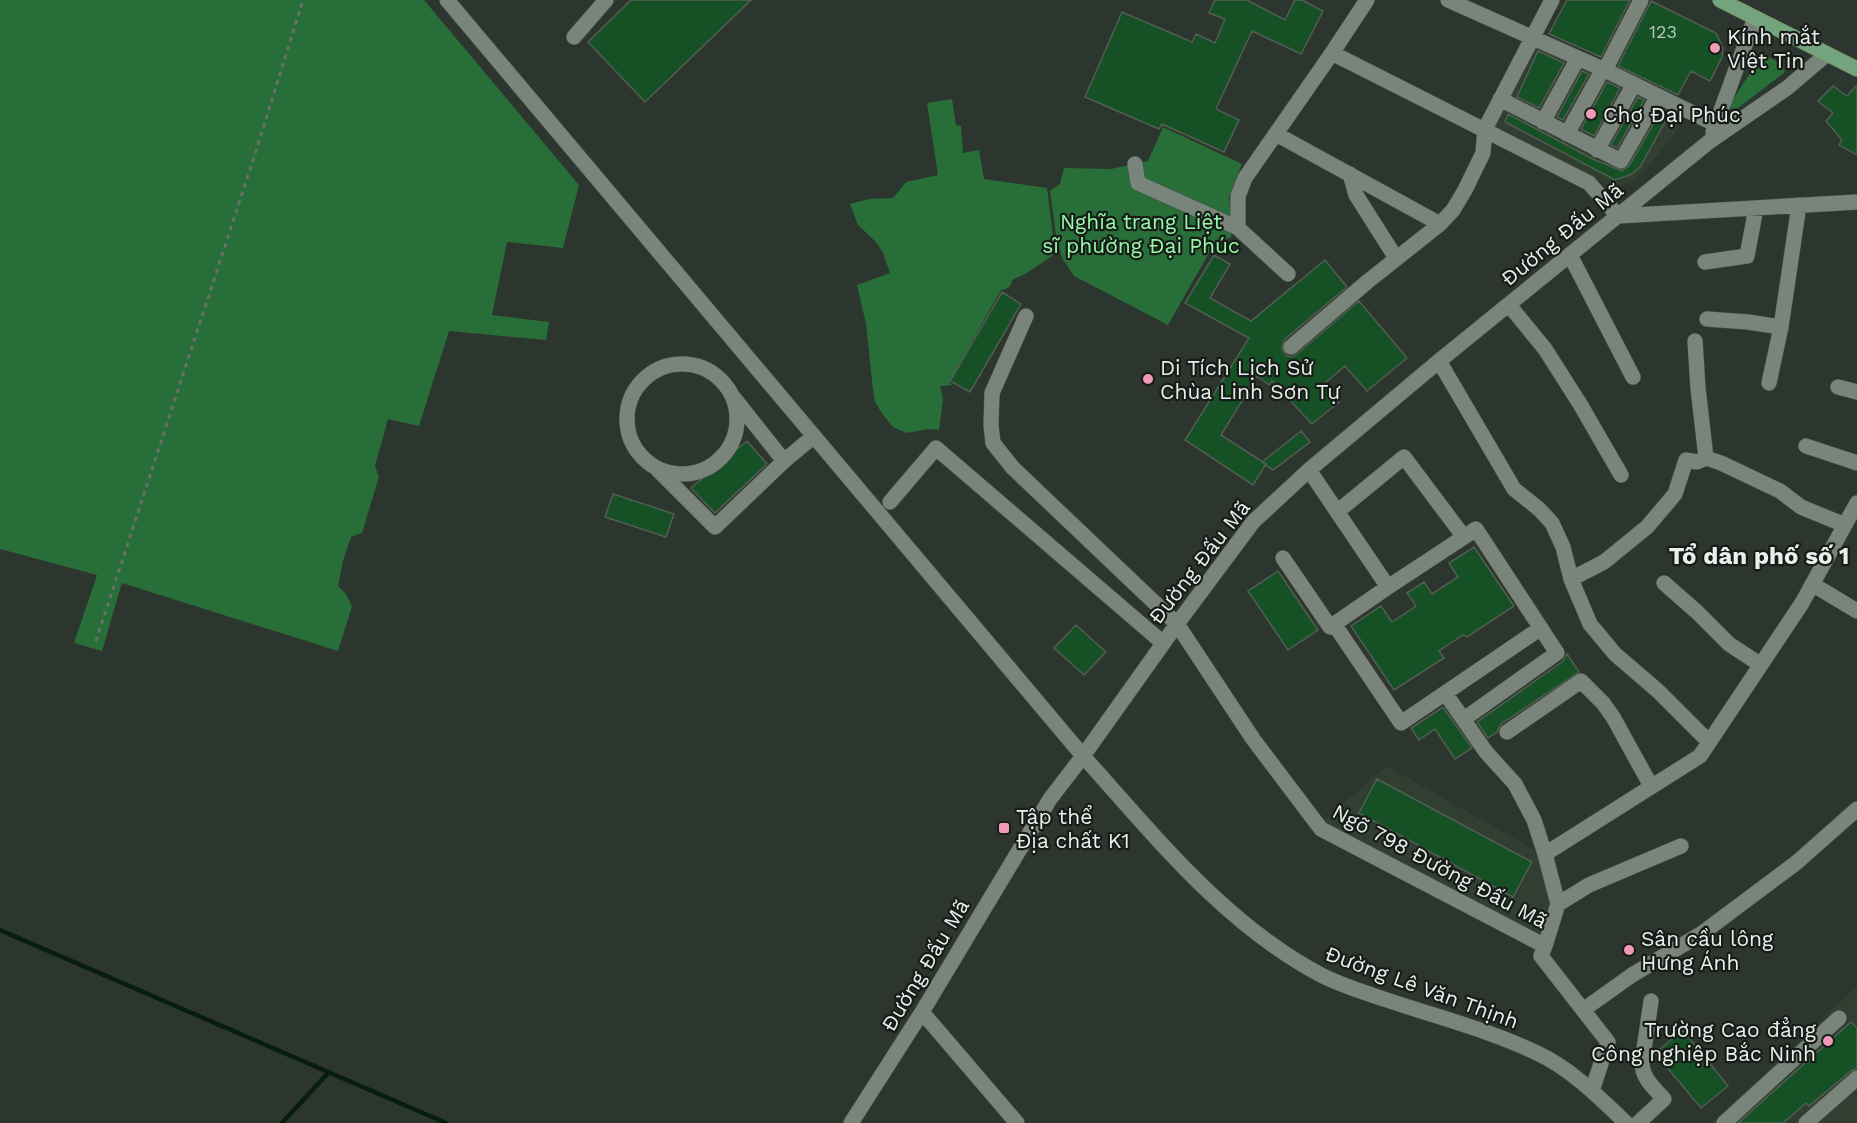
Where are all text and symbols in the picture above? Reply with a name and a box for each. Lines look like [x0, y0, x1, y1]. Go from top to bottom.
house number: 123 [1649, 21, 1677, 42]
place label: Kính mắt Việt Tin [1727, 24, 1820, 73]
marker: Kính mắt Việt Tin [1708, 41, 1722, 55]
place label: Chợ Đại Phúc [1603, 102, 1741, 127]
marker: Chợ Đại Phúc [1584, 107, 1598, 121]
street label: Đường Đấu Mã [1496, 177, 1628, 291]
park label: Nghĩa trang Liệt sĩ phường Đại Phúc [1042, 209, 1240, 258]
place label: Di Tích Lịch Sử Chùa Linh Sơn Tự [1160, 355, 1341, 404]
marker: Di Tích Lịch Sử Chùa Linh Sơn Tự [1141, 372, 1155, 386]
street label: Đường Đấu Mã [1143, 495, 1255, 629]
district label: Tổ dân phố số 1 [1669, 542, 1849, 570]
street label: Ngõ 798 Đường Đấu Mã [1328, 799, 1552, 933]
place label: Tập thể Địa chất K1 [1016, 804, 1130, 853]
marker: Tập thể Địa chất K1 [997, 821, 1011, 835]
street label: Đường Đấu Mã [876, 894, 974, 1036]
place label: Sân cầu lông Hưng Ánh [1641, 926, 1774, 975]
street label: Đường Lê Văn Thịnh [1322, 940, 1522, 1034]
marker: Sân cầu lông Hưng Ánh [1622, 943, 1636, 957]
place label: Trường Cao đẳng Công nghiệp Bắc Ninh [1591, 1016, 1817, 1066]
marker: Trường Cao đẳng Công nghiệp Bắc Ninh [1821, 1034, 1835, 1048]

